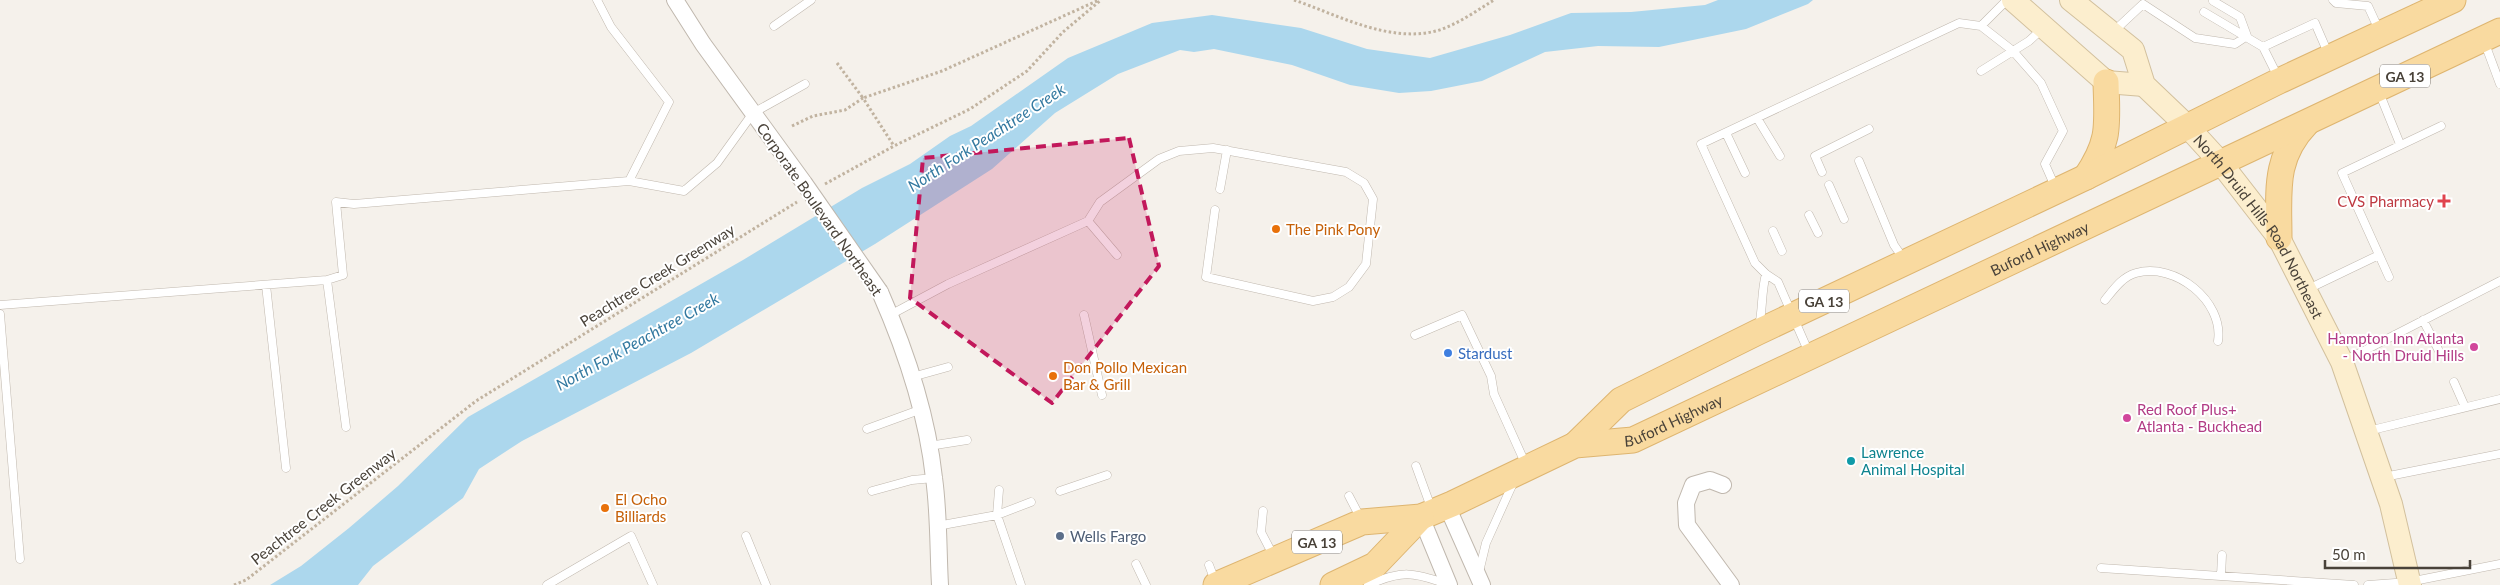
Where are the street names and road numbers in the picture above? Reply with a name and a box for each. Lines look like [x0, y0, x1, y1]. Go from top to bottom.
road number: GA 13 [2380, 64, 2430, 88]
street label: Corporate Boulevard Northeast [753, 119, 887, 299]
street label: North Druid Hills Road Northeast [2190, 131, 2328, 322]
street label: Buford Highway [1987, 217, 2092, 279]
street label: Peachtree Creek Greenway [576, 220, 738, 330]
road number: GA 13 [1799, 290, 1849, 312]
street label: Buford Highway [1623, 390, 1726, 450]
street label: Peachtree Creek Greenway [247, 444, 399, 568]
road number: GA 13 [1292, 530, 1342, 554]

